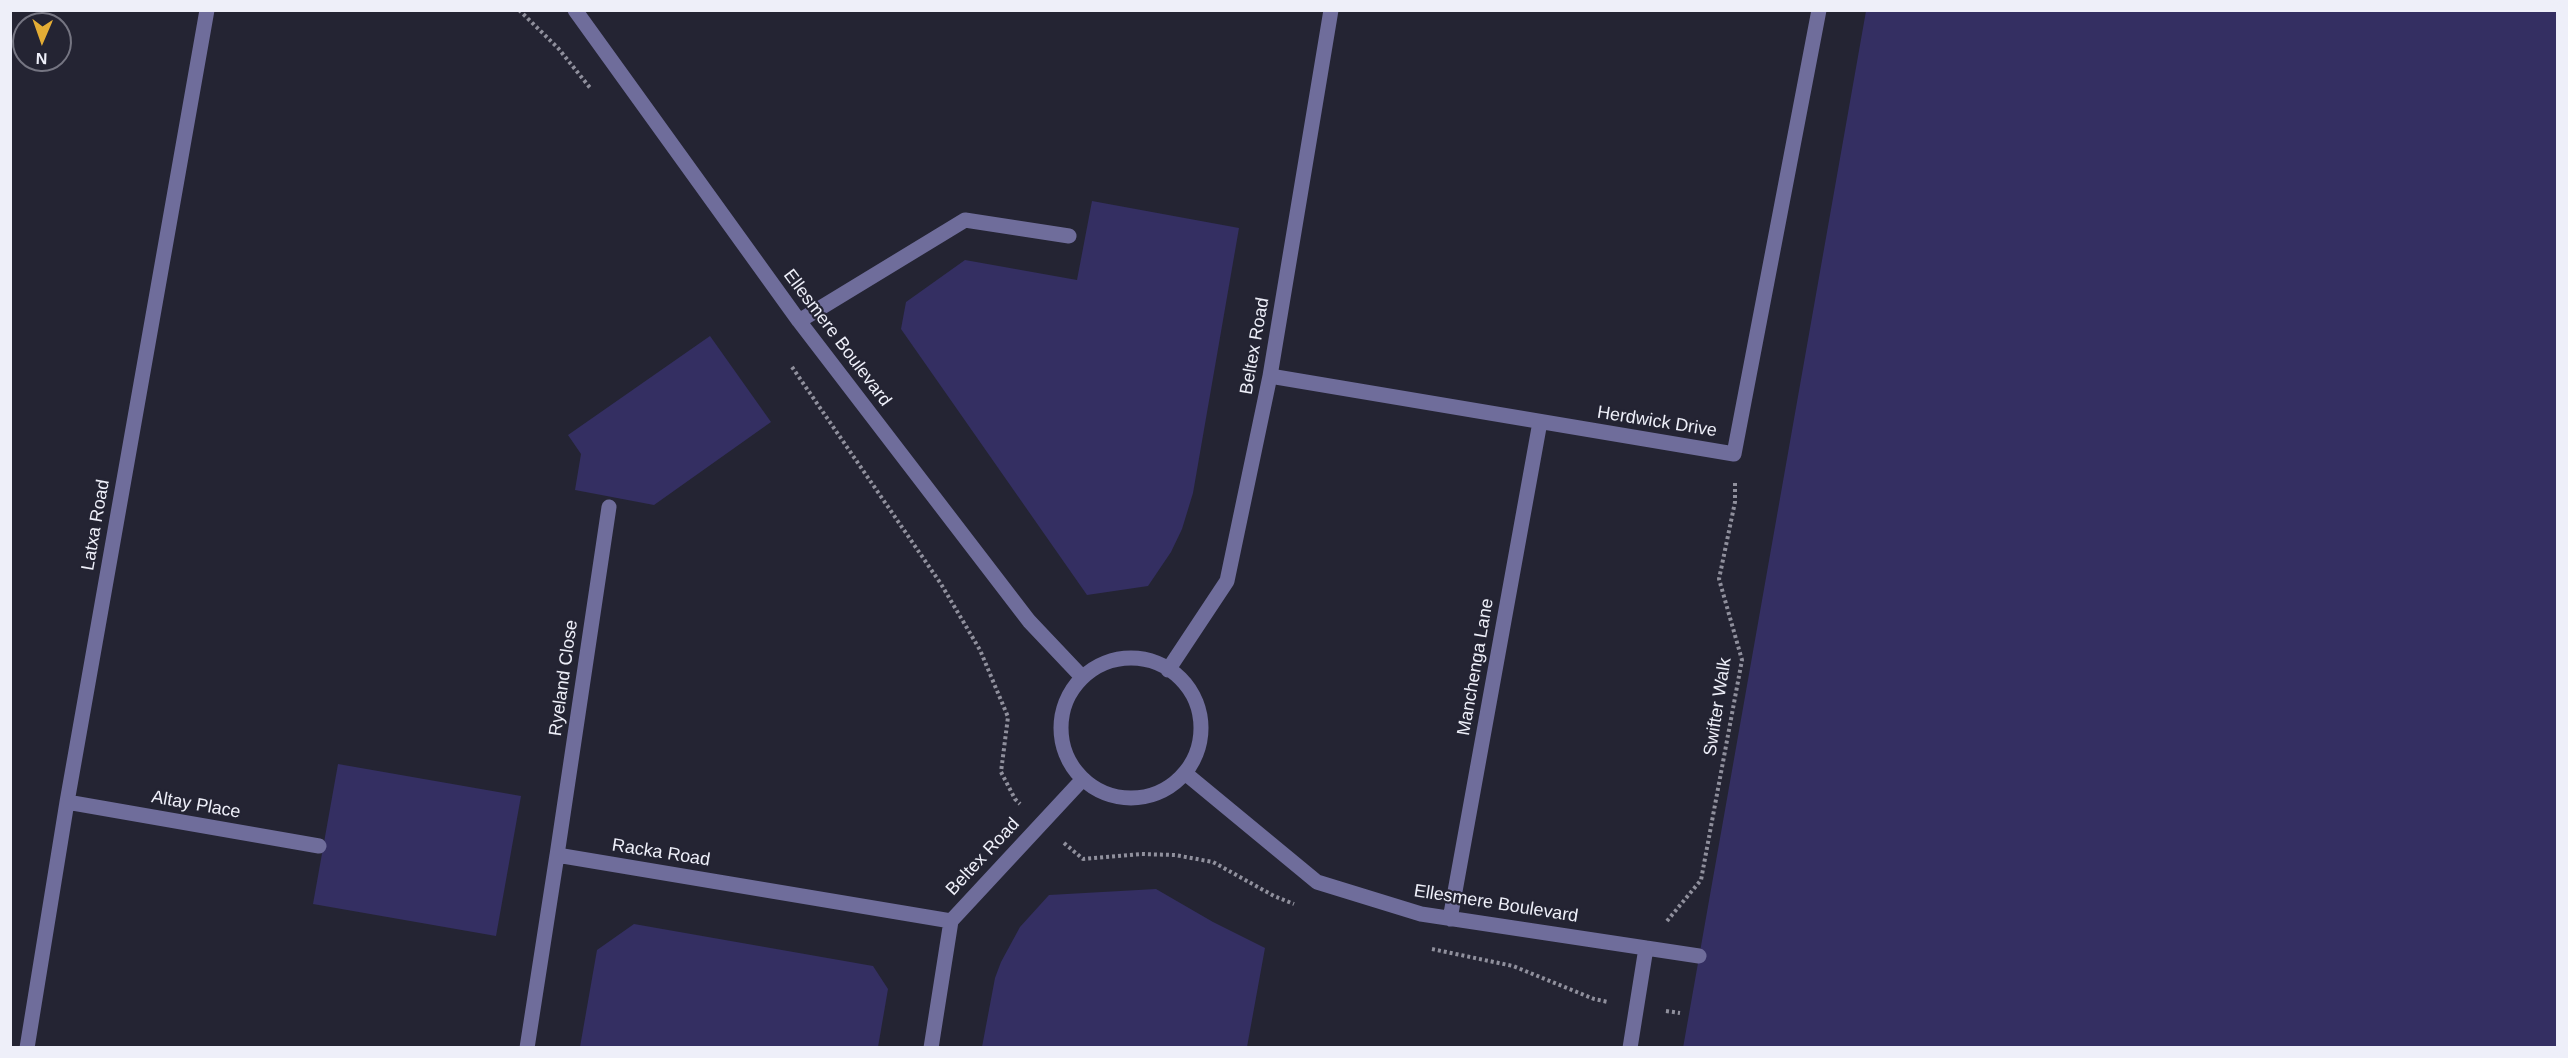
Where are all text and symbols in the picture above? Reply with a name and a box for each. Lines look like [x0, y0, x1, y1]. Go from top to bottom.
north arrow [12, 12, 72, 72]
text: N [35, 50, 47, 67]
street label: Ellesmere Boulevard [778, 265, 896, 411]
street label: Beltex Road [1236, 296, 1274, 396]
street label: Herdwick Drive [1596, 402, 1718, 442]
street label: Latxa Road [77, 478, 115, 572]
street label: Manchenga Lane [1453, 597, 1499, 737]
street label: Ryeland Close [545, 619, 583, 737]
street label: Swifter Walk [1700, 656, 1736, 758]
street label: Altay Place [150, 787, 242, 823]
street label: Beltex Road [942, 814, 1024, 900]
street label: Racka Road [610, 835, 712, 871]
street label: Ellesmere Boulevard [1412, 880, 1580, 928]

